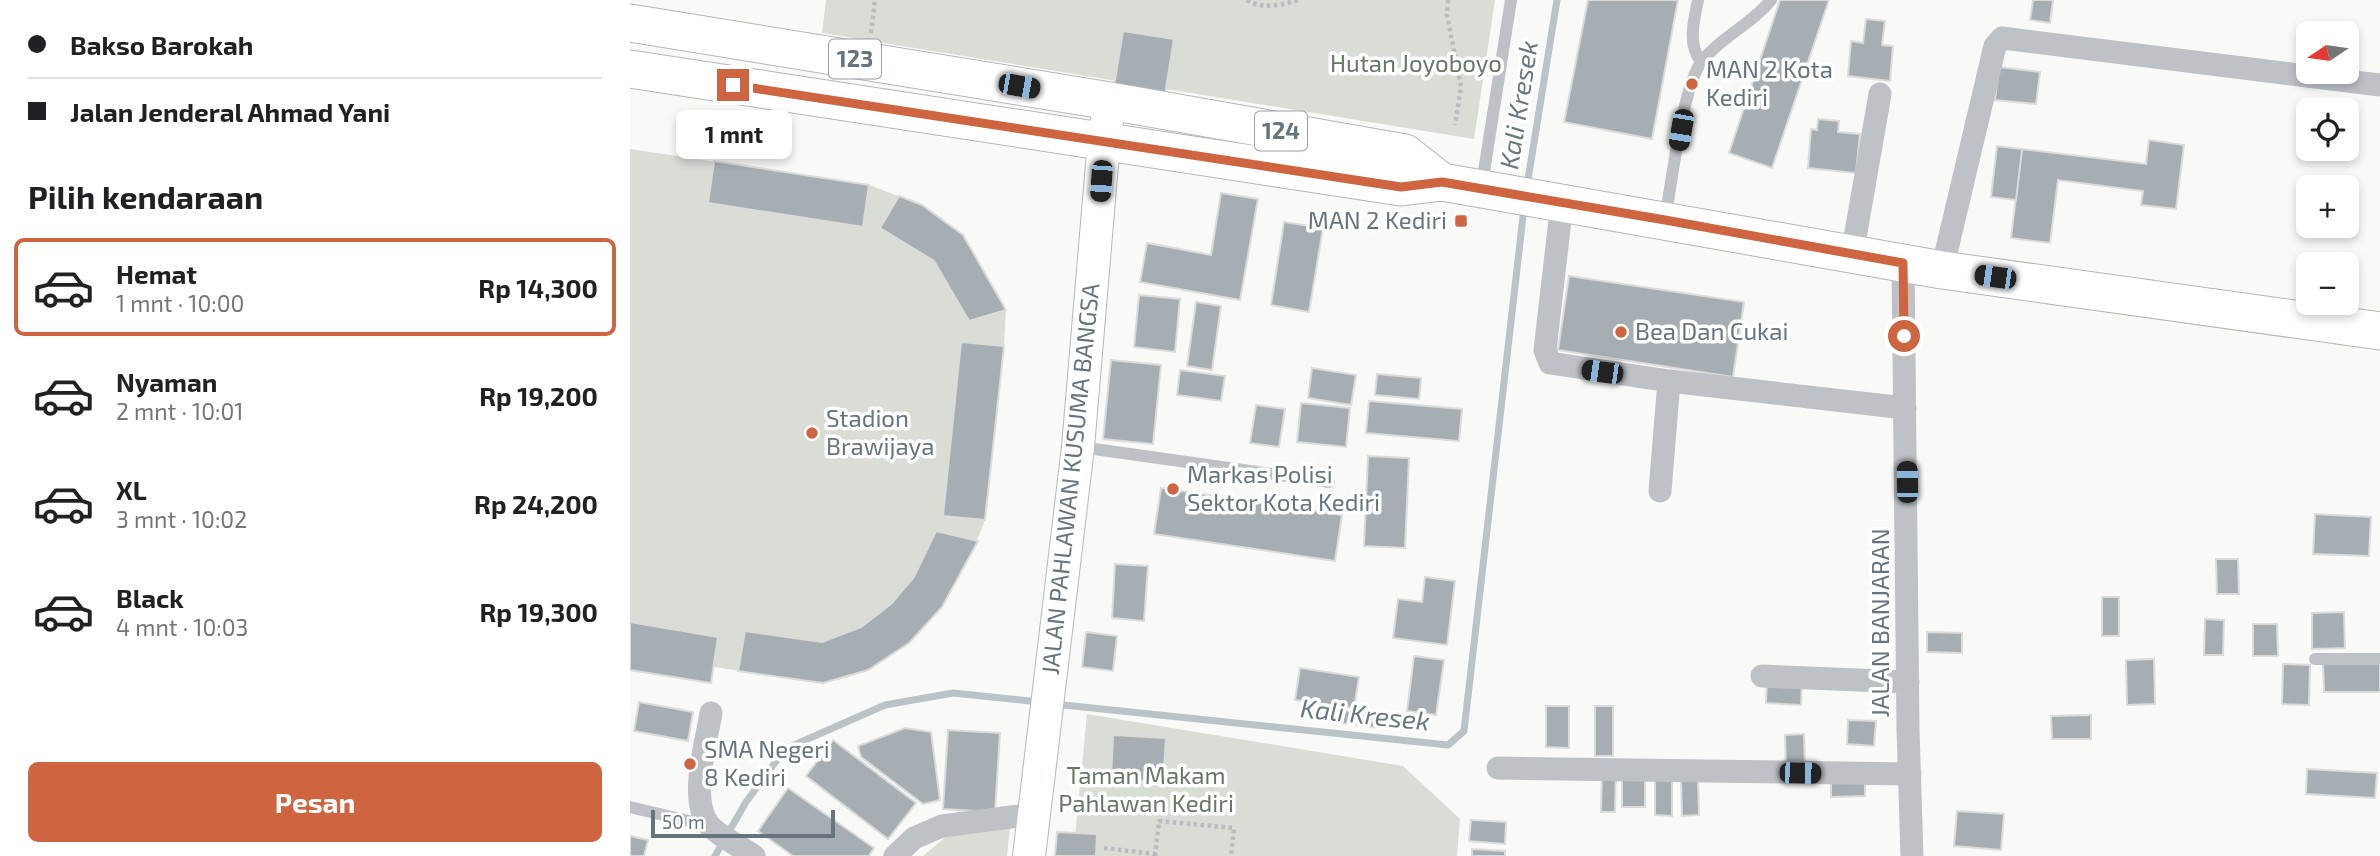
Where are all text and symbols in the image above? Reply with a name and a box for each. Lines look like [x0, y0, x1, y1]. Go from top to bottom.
north arrow [2296, 21, 2359, 84]
map controls [2296, 21, 2359, 315]
text: Bakso Barokah [70, 29, 253, 60]
water label: Kali Kresek [1492, 38, 1543, 171]
road number: 123 [829, 40, 881, 78]
park label: Hutan Joyoboyo [1330, 48, 1502, 77]
place label: MAN 2 Kota Kediri [1706, 54, 1833, 111]
route end [717, 69, 749, 101]
car [997, 72, 1042, 100]
marker: MAN 2 Kota Kediri [1684, 76, 1700, 92]
text: Jalan Jenderal Ahmad Yani [70, 96, 390, 127]
button: locate [2296, 98, 2359, 161]
car [1668, 107, 1695, 153]
callout: 1 mnt [675, 110, 791, 158]
road number: 124 [1255, 112, 1307, 150]
text: 1 mnt [705, 120, 763, 148]
car [1090, 159, 1113, 203]
button: + [2296, 175, 2359, 238]
text: Pilih kendaraan [28, 177, 263, 215]
place label: MAN 2 Kediri [1308, 205, 1447, 234]
marker: MAN 2 Kediri [1453, 213, 1469, 229]
button: − [2296, 252, 2359, 315]
icon: car [32, 256, 95, 319]
text: Hemat [116, 258, 197, 289]
car [1973, 264, 2018, 290]
text: Rp 14,300 [478, 272, 598, 303]
street label: JALAN PAHLAWAN KUSUMA BANGSA [1035, 282, 1105, 676]
text: 1 mnt · 10:00 [116, 289, 244, 317]
place label: Bea Dan Cukai [1635, 316, 1788, 345]
route start [1888, 320, 1920, 352]
marker: Bea Dan Cukai [1613, 324, 1629, 340]
car [1580, 359, 1625, 385]
icon: car [32, 364, 95, 427]
text: Nyaman [116, 366, 217, 397]
text: Rp 19,200 [479, 380, 598, 411]
text: 2 mnt · 10:01 [116, 397, 244, 425]
place label: Stadion Brawijaya [826, 403, 934, 460]
marker: Stadion Brawijaya [804, 425, 820, 441]
place label: Markas Polisi Sektor Kota Kediri [1187, 459, 1380, 516]
car [1897, 461, 1918, 503]
icon: car [32, 472, 95, 535]
text: XL [116, 474, 147, 505]
marker: Markas Polisi Sektor Kota Kediri [1165, 481, 1181, 497]
text: Rp 24,200 [474, 488, 598, 519]
text: 3 mnt · 10:02 [116, 505, 247, 533]
street label: JALAN BANJARAN [1865, 528, 1894, 718]
icon: car [32, 580, 95, 643]
text: Black [116, 582, 184, 613]
text: Rp 19,300 [480, 596, 598, 627]
text: 4 mnt · 10:03 [116, 613, 248, 641]
water label: Kali Kresek [1299, 691, 1431, 736]
place label: SMA Negeri 8 Kediri [704, 734, 830, 791]
marker: SMA Negeri 8 Kediri [682, 756, 698, 772]
park label: Taman Makam Pahlawan Kediri [1058, 760, 1234, 817]
button: Pesan [28, 762, 602, 842]
car [1779, 762, 1822, 784]
scale bar [651, 807, 835, 839]
text: 50 m [662, 810, 705, 833]

